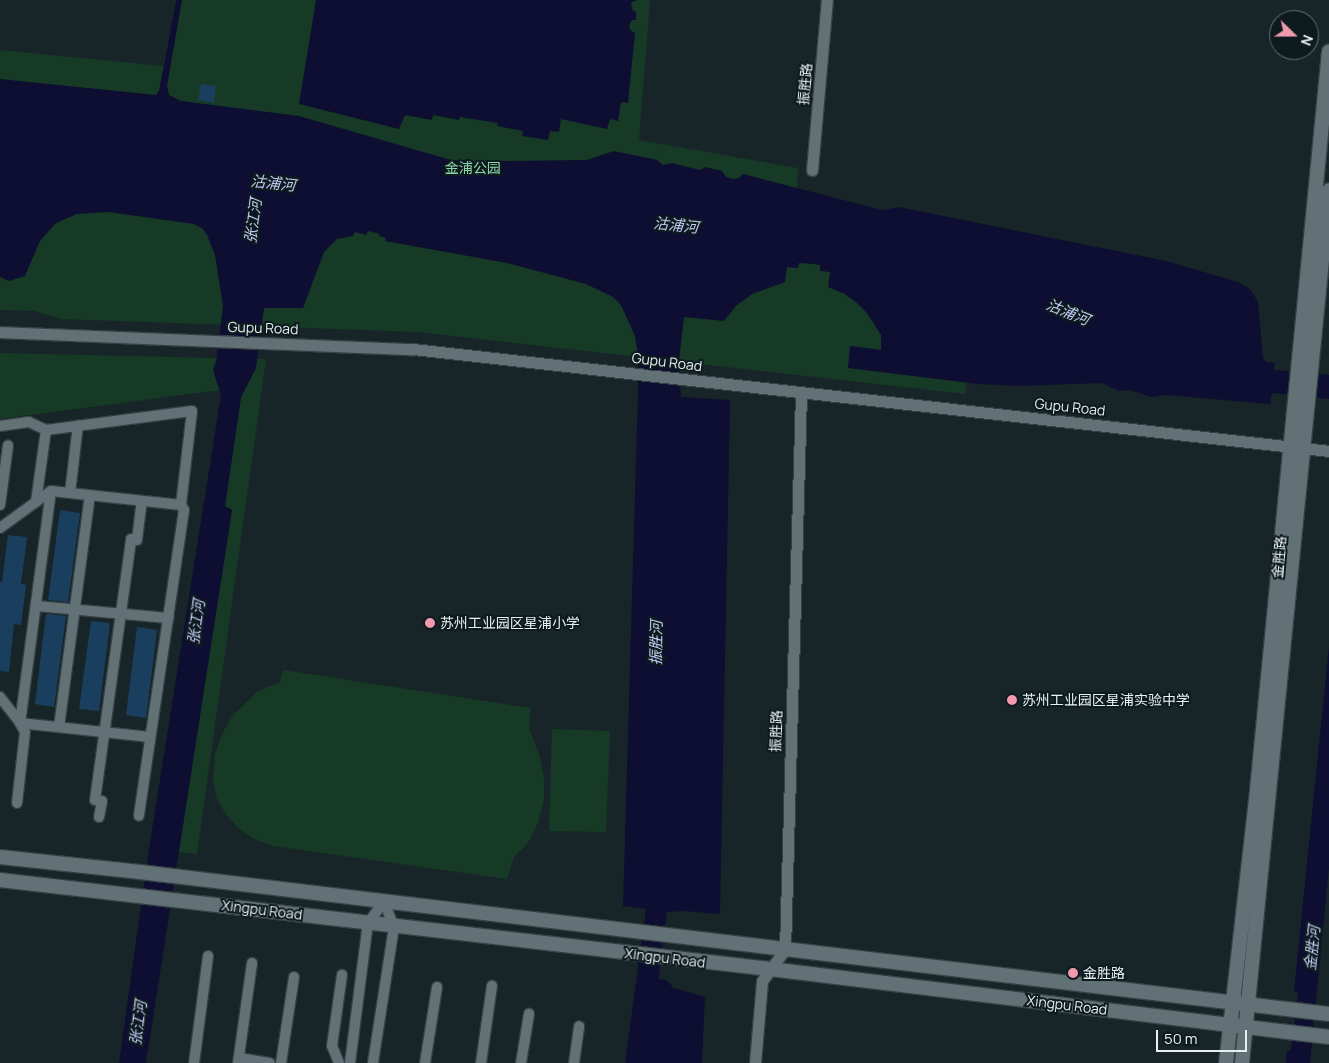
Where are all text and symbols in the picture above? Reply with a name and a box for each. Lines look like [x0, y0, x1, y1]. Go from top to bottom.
north arrow [1269, 10, 1319, 60]
text: N [1297, 32, 1318, 49]
street label: 振胜路 [795, 62, 815, 106]
park label: 金浦公园 [445, 160, 501, 176]
water label: 沽浦河 [250, 172, 296, 194]
water label: 张江河 [241, 197, 265, 245]
water label: 沽浦河 [653, 214, 699, 236]
water label: 沽浦河 [1044, 295, 1092, 329]
street label: Gupu Road [227, 318, 299, 338]
street label: Gupu Road [631, 349, 703, 375]
street label: Gupu Road [1034, 395, 1106, 419]
street label: 金胜路 [1269, 535, 1289, 579]
water label: 张江河 [184, 598, 208, 646]
place label: 苏州工业园区星浦小学 [440, 615, 580, 631]
marker: 苏州工业园区星浦小学 [424, 617, 436, 629]
water label: 振胜河 [647, 620, 665, 666]
place label: 苏州工业园区星浦实验中学 [1022, 692, 1190, 708]
marker: 苏州工业园区星浦实验中学 [1006, 694, 1018, 706]
street label: 振胜路 [767, 710, 785, 752]
street label: Xingpu Road [221, 897, 303, 923]
water label: 金胜河 [1301, 925, 1323, 971]
street label: Xingpu Road [624, 945, 706, 971]
place label: 金胜路 [1083, 965, 1125, 981]
marker: 金胜路 [1067, 967, 1079, 979]
street label: Xingpu Road [1026, 992, 1108, 1018]
water label: 张江河 [126, 999, 150, 1047]
scale bar [1159, 1020, 1250, 1052]
text: 50 m [1164, 1028, 1198, 1049]

